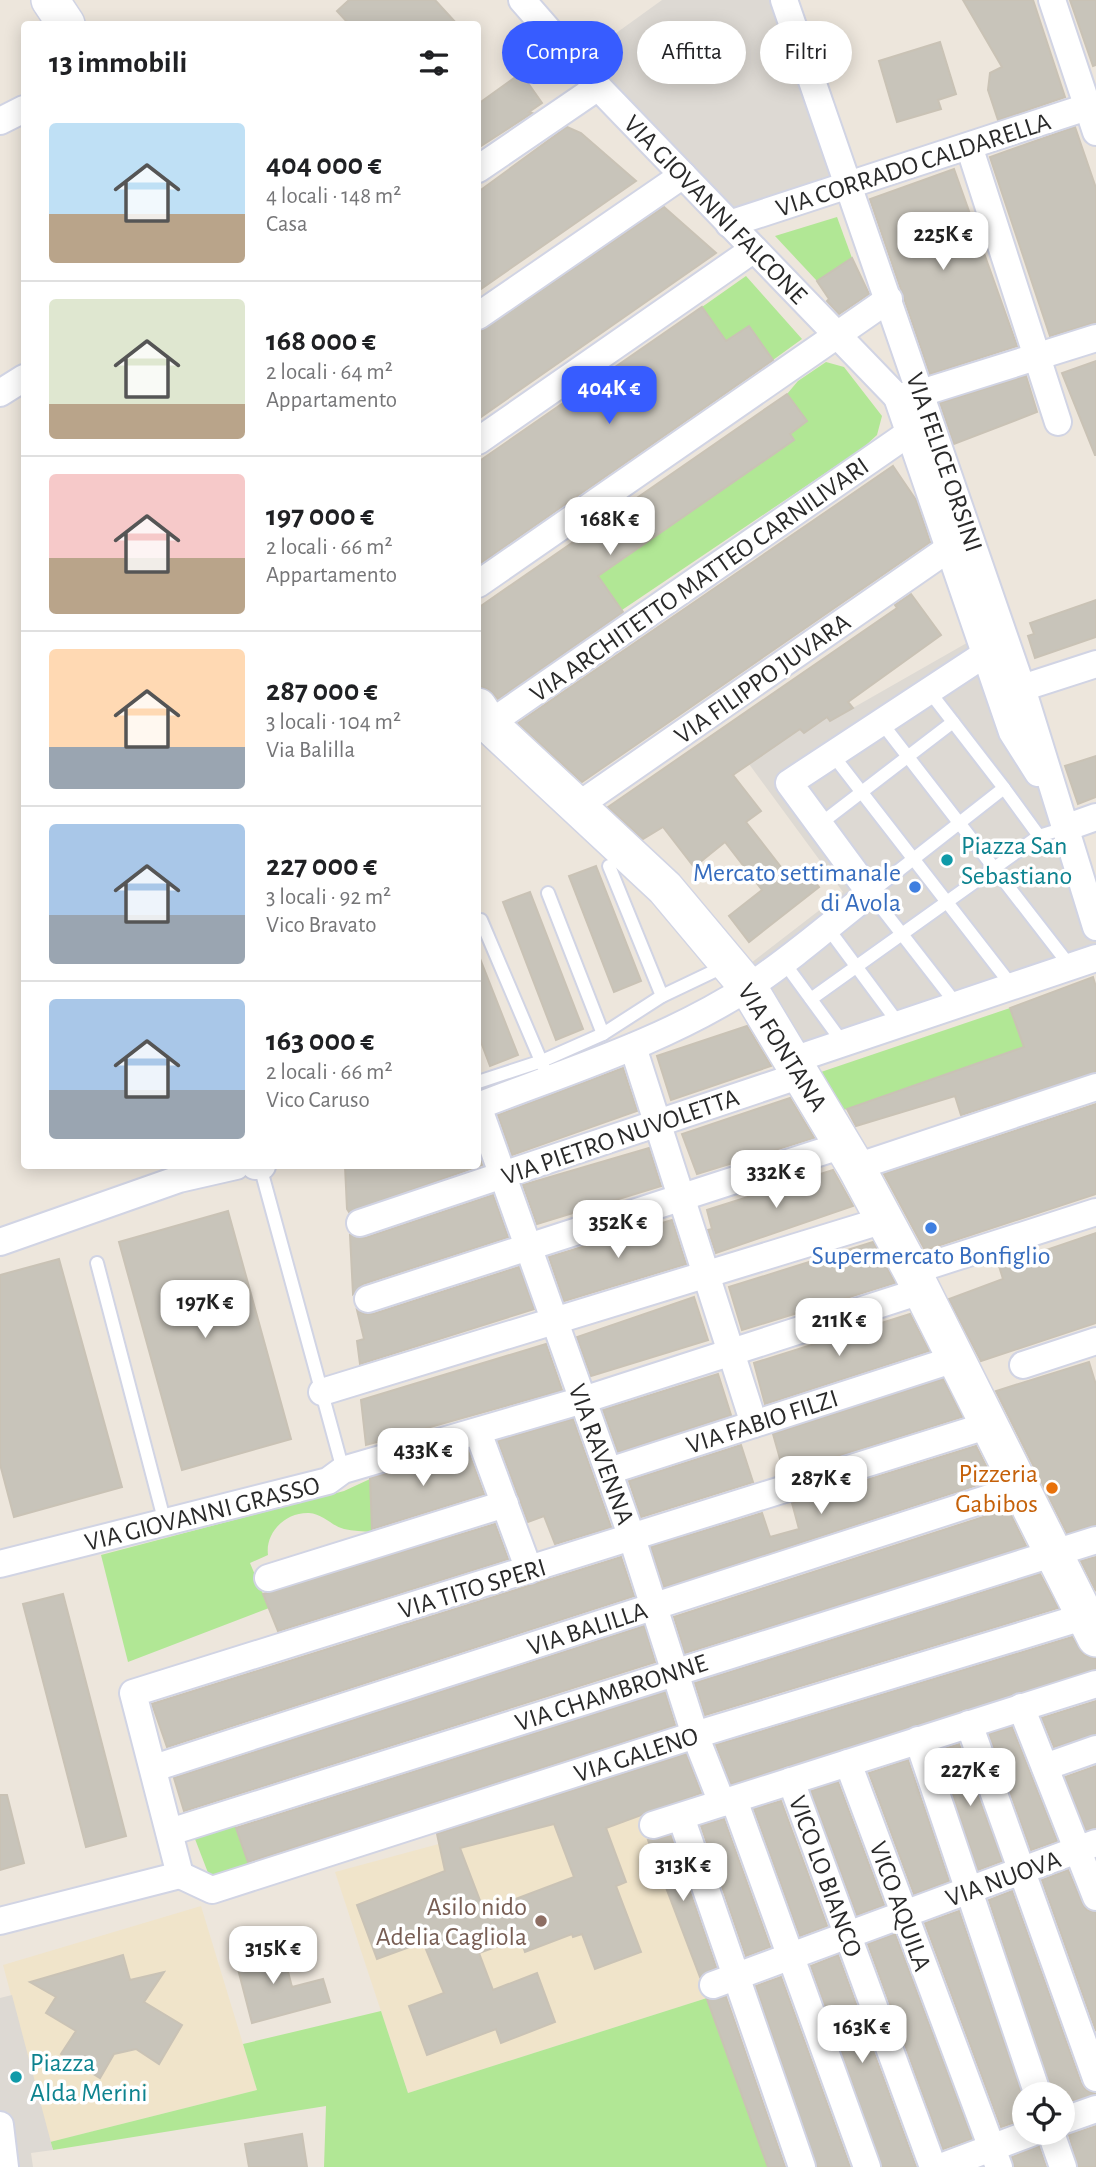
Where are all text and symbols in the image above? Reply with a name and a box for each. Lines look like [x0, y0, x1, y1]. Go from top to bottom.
chip: Compra [502, 21, 623, 84]
chip: Affitta [637, 21, 746, 84]
chip: Filtri [760, 21, 852, 84]
icon: filters [415, 44, 453, 82]
text: 13 immobili [49, 48, 187, 78]
street label: VIA CORRADO CALDARELLA [773, 108, 1054, 222]
street label: VIA GIOVANNI FALCONE [619, 110, 812, 309]
text: 404 000 € [266, 150, 382, 180]
icon: home [105, 151, 189, 235]
text: 4 locali · 148 m² [266, 185, 401, 208]
pin: 225K € [886, 212, 1000, 272]
text: Casa [266, 213, 308, 236]
text: 225K € [913, 223, 973, 246]
text: 168 000 € [266, 326, 376, 356]
icon: home [105, 327, 189, 411]
text: 2 locali · 64 m² [266, 361, 393, 384]
pin: 404K € [552, 366, 666, 426]
street label: VIA FELICE ORSINI [901, 370, 987, 555]
text: 404K € [578, 377, 640, 400]
text: Appartamento [266, 389, 397, 412]
street label: VIA ARCHITETTO MATTEO CARNILIVARI [526, 453, 874, 707]
pin: 168K € [553, 498, 667, 557]
text: 197 000 € [266, 501, 374, 531]
icon: home [105, 502, 189, 586]
text: 168K € [581, 508, 639, 531]
text: 2 locali · 66 m² [266, 536, 392, 559]
text: Appartamento [266, 564, 397, 587]
street label: VIA FILIPPO JUVARA [670, 609, 855, 749]
text: 287 000 € [266, 676, 378, 706]
icon: home [105, 677, 189, 761]
text: 3 locali · 104 m² [266, 711, 401, 734]
text: Via Balilla [266, 739, 355, 762]
place label: Piazza San Sebastiano [961, 833, 1072, 889]
text: 227 000 € [266, 851, 377, 881]
icon: home [105, 852, 189, 936]
marker: Piazza San Sebastiano [939, 852, 955, 868]
place label: Mercato settimanale di Avola [693, 860, 901, 916]
marker: Mercato settimanale di Avola [907, 879, 923, 895]
text: 3 locali · 92 m² [266, 886, 391, 909]
text: Vico Bravato [266, 914, 376, 937]
street label: VIA FONTANA [733, 979, 832, 1116]
text: 163 000 € [266, 1026, 374, 1056]
icon: home [105, 1027, 189, 1111]
text: 2 locali · 66 m² [266, 1061, 392, 1084]
street label: VIA PIETRO NUVOLETTA [498, 1084, 742, 1190]
text: Vico Caruso [266, 1089, 370, 1112]
pin: 332K € [719, 1150, 833, 1210]
text: 332K € [747, 1161, 805, 1184]
pin: 352K € [561, 1200, 675, 1260]
text: 352K € [589, 1211, 647, 1234]
marker: Supermercato Bonfiglio [923, 1220, 939, 1236]
place label: Supermercato Bonfiglio [812, 1243, 1051, 1269]
pin: 197K € [148, 1280, 262, 1340]
text: 197K € [177, 1291, 233, 1314]
pin: 211K € [782, 1298, 896, 1358]
text: 211K € [811, 1309, 867, 1332]
street label: VIA RAVENNA [564, 1381, 639, 1528]
street label: VIA FABIO FILZI [683, 1385, 841, 1459]
pin: 433K € [366, 1428, 480, 1488]
text: 433K € [393, 1439, 453, 1462]
pin: 287K € [764, 1456, 878, 1516]
place label: Pizzeria Gabibos [955, 1461, 1038, 1517]
text: 287K € [791, 1467, 851, 1490]
street label: VIA GIOVANNI GRASSO [82, 1472, 322, 1556]
marker: Pizzeria Gabibos [1044, 1480, 1060, 1496]
street label: VIA TITO SPERI [396, 1554, 549, 1624]
street label: VIA BALILLA [524, 1597, 650, 1661]
street label: VIA CHAMBRONNE [512, 1650, 711, 1736]
street label: VIA GALENO [571, 1723, 702, 1787]
pin: 227K € [913, 1748, 1027, 1808]
text: 227K € [940, 1759, 1000, 1782]
street label: VICO LO BIANCO [784, 1792, 866, 1960]
street label: VICO AQUILA [865, 1838, 936, 1975]
pin: 313K € [626, 1843, 740, 1903]
street label: VIA NUOVA [942, 1846, 1064, 1912]
text: 313K € [655, 1854, 711, 1877]
place label: Asilo nido Adelia Cagliola [376, 1894, 527, 1950]
marker: Asilo nido Adelia Cagliola [533, 1913, 549, 1929]
pin: 315K € [216, 1926, 330, 1986]
text: 315K € [245, 1937, 301, 1960]
pin: 163K € [805, 2006, 919, 2065]
text: 163K € [834, 2016, 890, 2039]
place label: Piazza Alda Merini [30, 2050, 148, 2106]
marker: Piazza Alda Merini [8, 2069, 24, 2085]
map controls [1012, 2082, 1075, 2145]
button: locate [1012, 2082, 1075, 2145]

